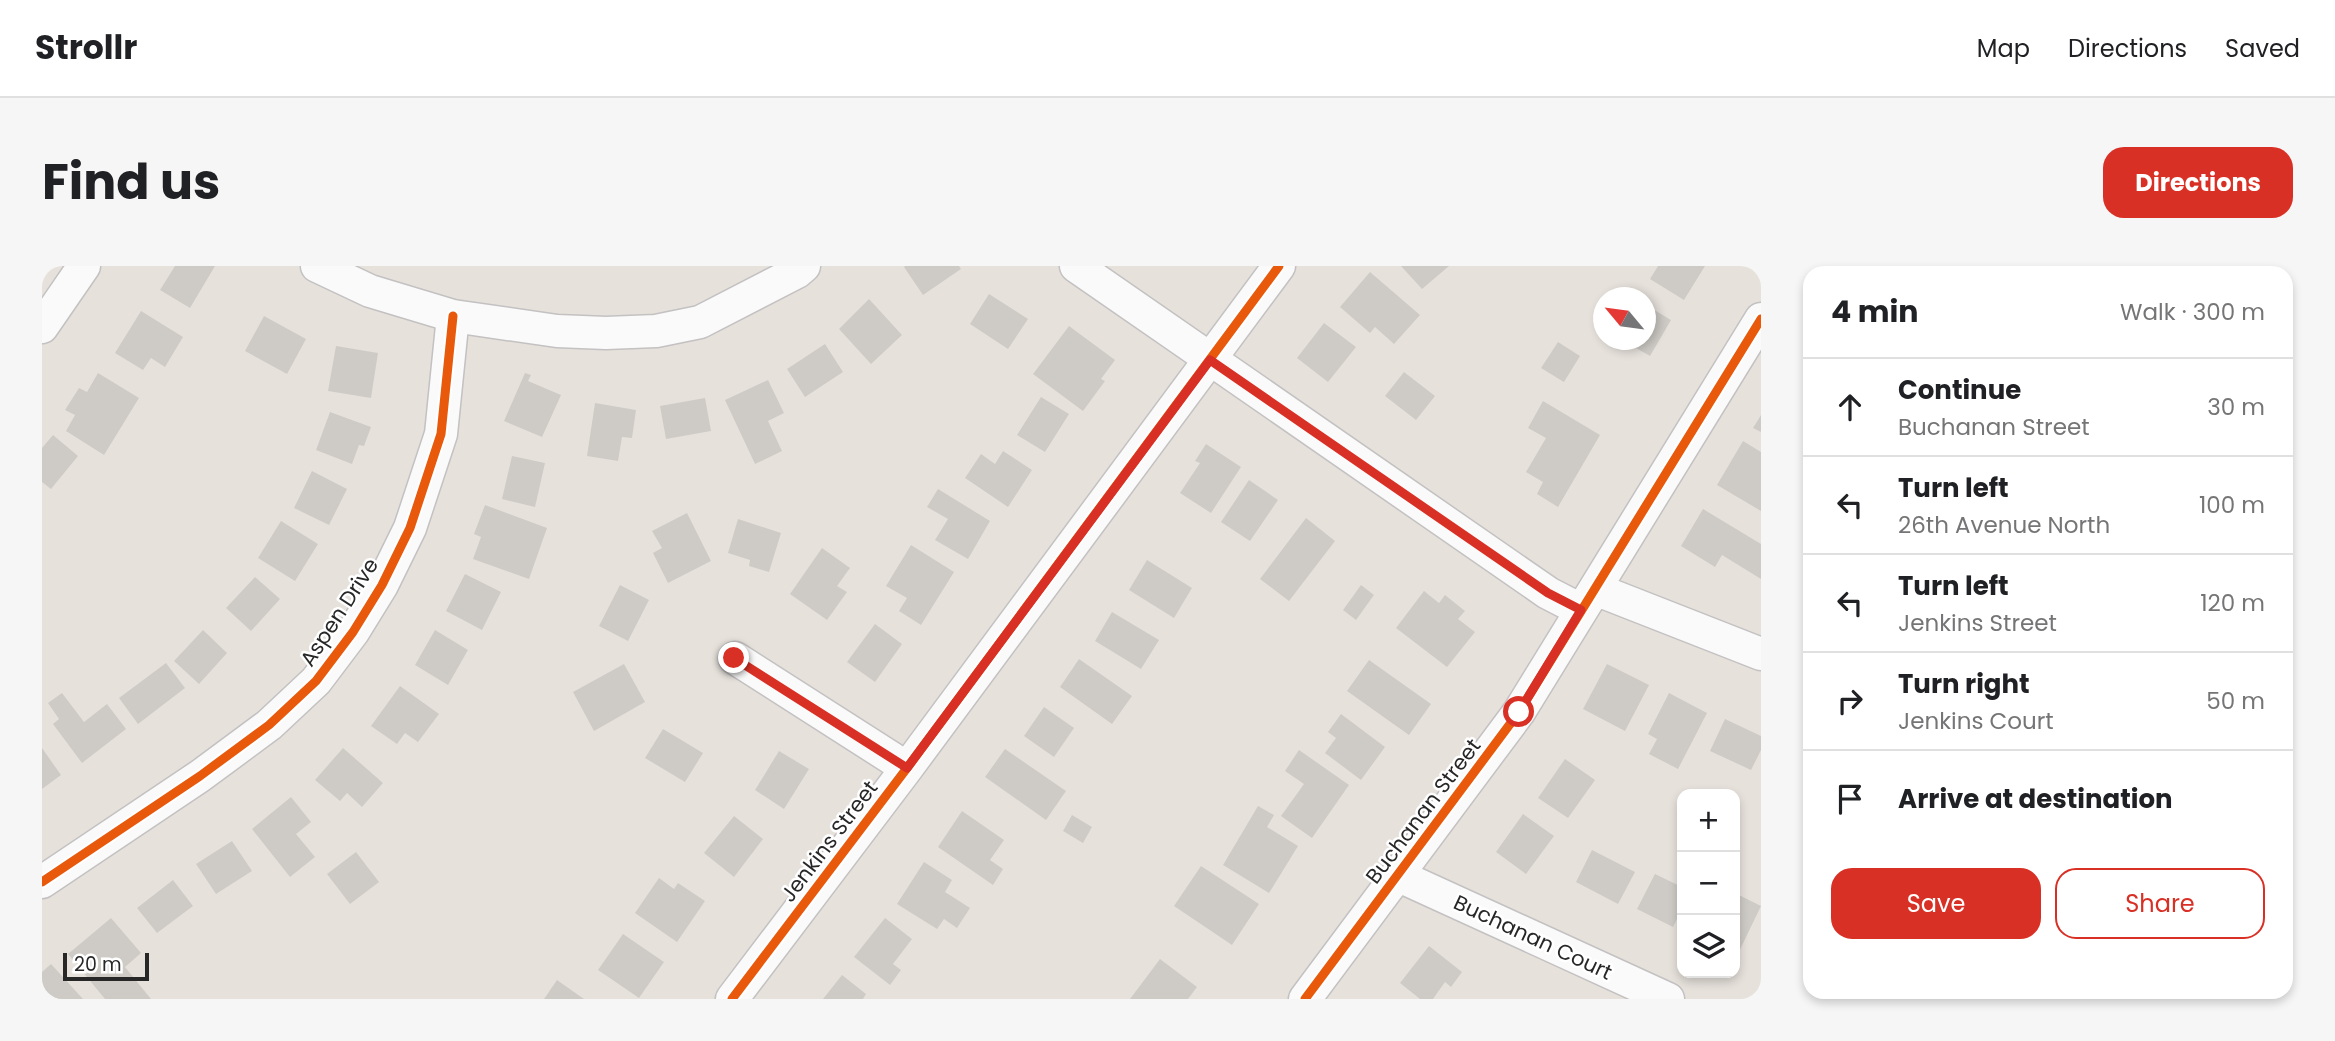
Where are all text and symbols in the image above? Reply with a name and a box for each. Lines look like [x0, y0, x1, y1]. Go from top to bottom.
text: Strollr [35, 24, 137, 71]
text: Map [1977, 32, 2030, 65]
text: Directions [2068, 32, 2187, 65]
text: Saved [2225, 32, 2300, 65]
button: Directions [2103, 147, 2293, 218]
text: Find us [42, 148, 220, 216]
north arrow [1593, 287, 1656, 350]
text: 4 min [1831, 290, 1919, 333]
text: Walk · 300 m [2120, 296, 2265, 328]
text: Continue [1898, 372, 2021, 408]
icon: ahead [1831, 388, 1869, 426]
text: 30 m [2207, 391, 2265, 423]
text: Buchanan Street [1898, 411, 2090, 443]
text: Turn left [1898, 470, 2009, 506]
icon: left [1831, 486, 1869, 524]
text: 100 m [2199, 489, 2265, 521]
text: 26th Avenue North [1898, 509, 2110, 541]
street label: Aspen Drive [293, 552, 385, 672]
text: Turn left [1898, 568, 2009, 604]
icon: left [1831, 584, 1869, 622]
text: 120 m [2200, 587, 2265, 619]
text: Jenkins Street [1898, 607, 2057, 639]
route end [718, 642, 749, 673]
text: Turn right [1898, 666, 2030, 702]
icon: right [1831, 682, 1869, 720]
text: 50 m [2206, 685, 2265, 717]
route start [1503, 696, 1534, 727]
text: Jenkins Court [1898, 705, 2054, 737]
street label: Buchanan Street [1359, 732, 1487, 890]
street label: Jenkins Street [774, 774, 884, 908]
icon: arrive [1831, 780, 1869, 818]
text: Arrive at destination [1898, 781, 2173, 817]
map controls [1677, 789, 1740, 978]
button: + [1677, 789, 1740, 852]
button: − [1677, 852, 1740, 915]
button: Save [1831, 868, 2041, 939]
button: Share [2055, 868, 2265, 939]
street label: Buchanan Court [1449, 888, 1617, 986]
button: layers [1677, 915, 1740, 978]
scale bar [63, 950, 149, 982]
text: 20 m [74, 951, 122, 978]

